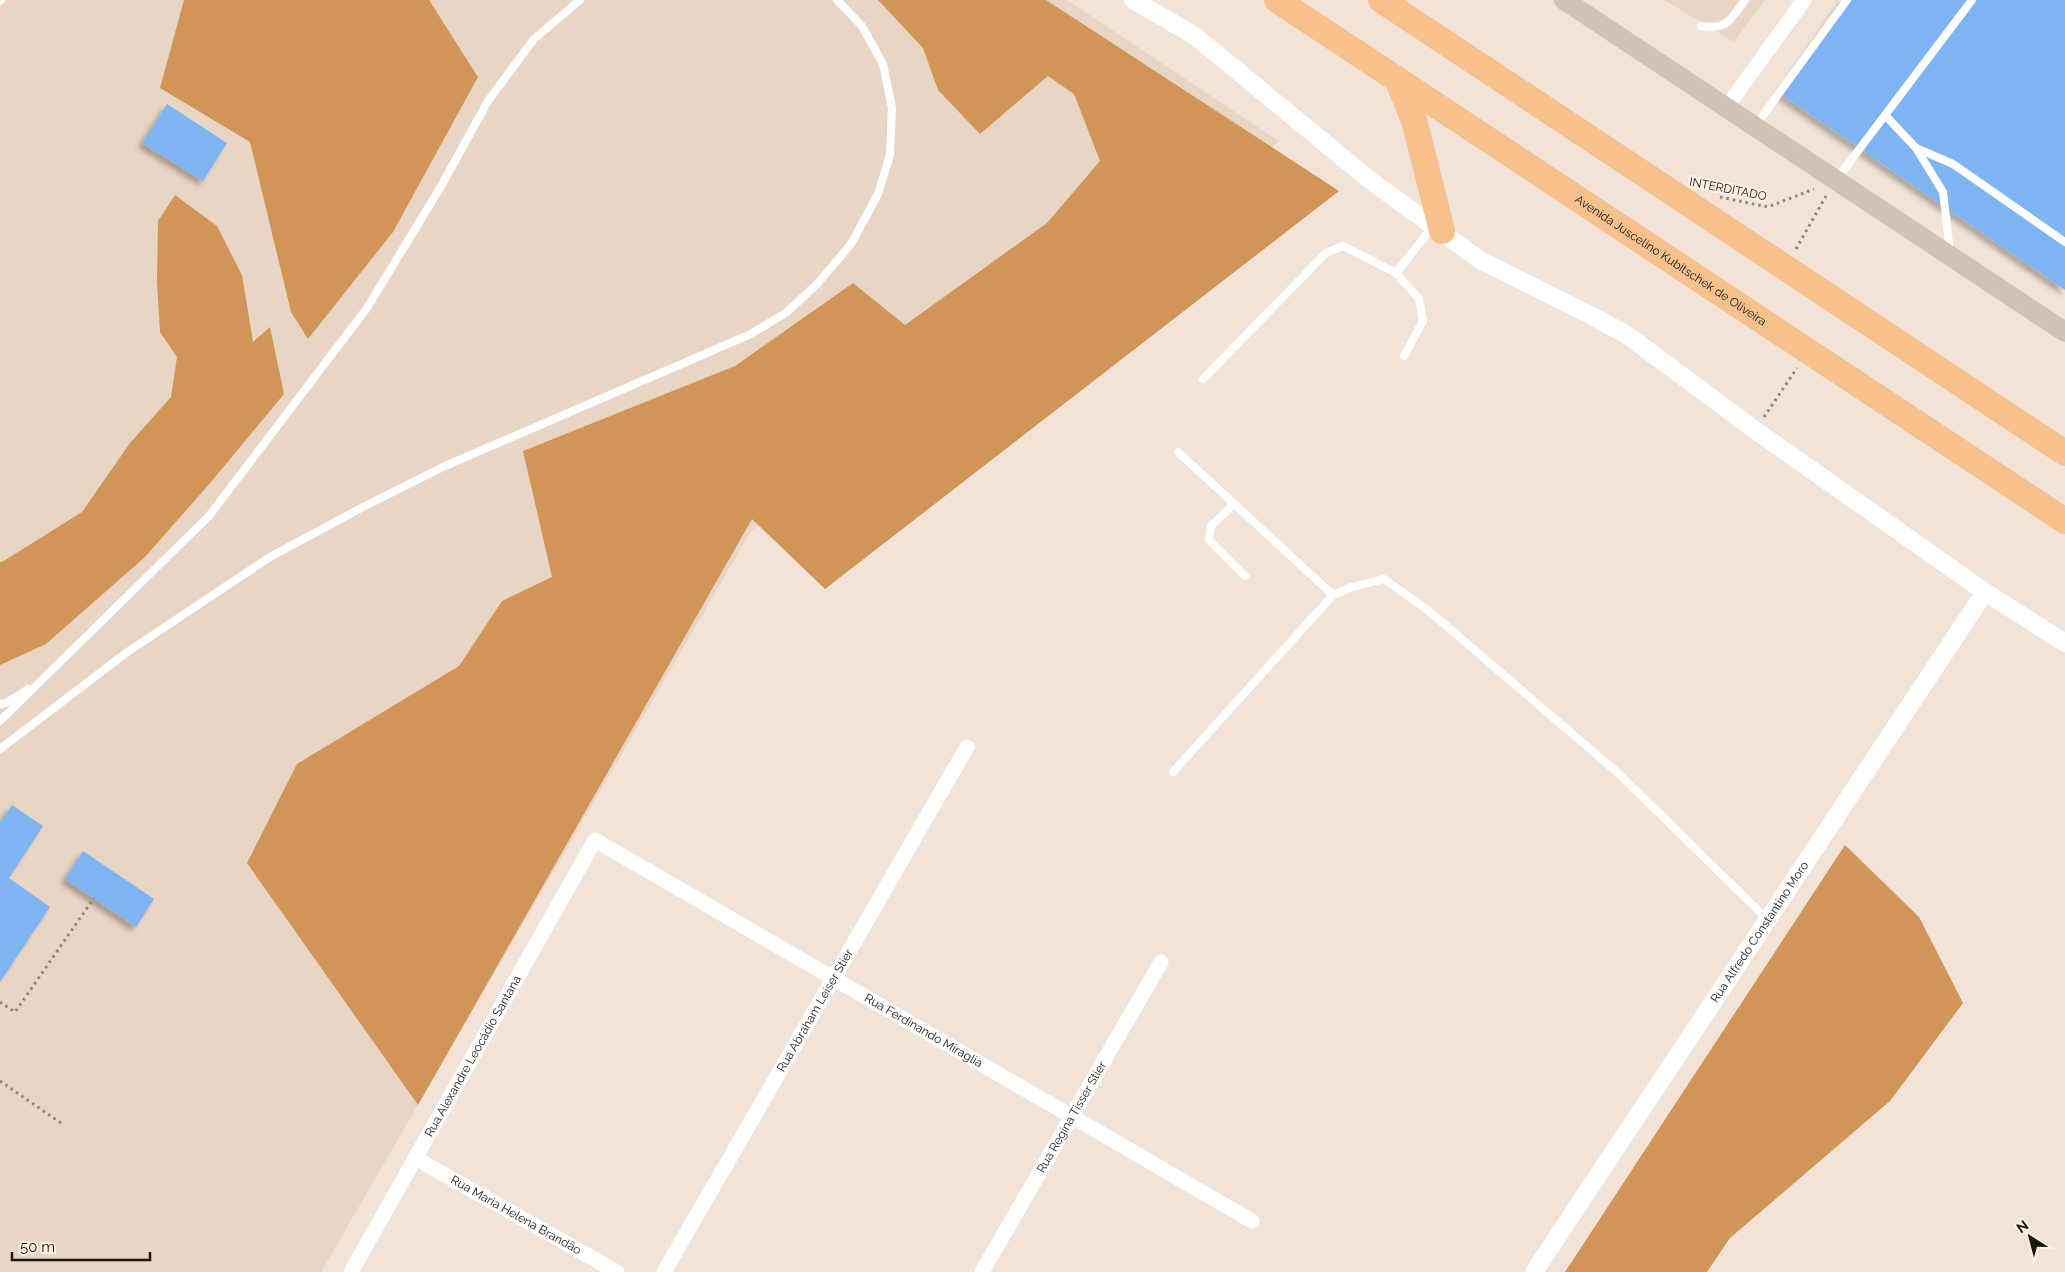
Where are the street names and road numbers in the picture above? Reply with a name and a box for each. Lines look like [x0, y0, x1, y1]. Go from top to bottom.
street label: INTERDITADO [1688, 175, 1768, 203]
street label: Avenida Juscelino Kubitschek de Oliveira [1572, 192, 1769, 329]
street label: Rua Alfredo Constantino Moro [1708, 859, 1811, 1005]
street label: Rua Abraham Leiser Stier [774, 946, 856, 1074]
street label: Rua Alexandre Leocádio Santana [422, 973, 524, 1139]
street label: Rua Ferdinando Miraglia [862, 991, 985, 1070]
street label: Rua Regina Tisser Stier [1034, 1058, 1110, 1175]
street label: Rua Maria Helena Brandão [448, 1173, 584, 1257]

